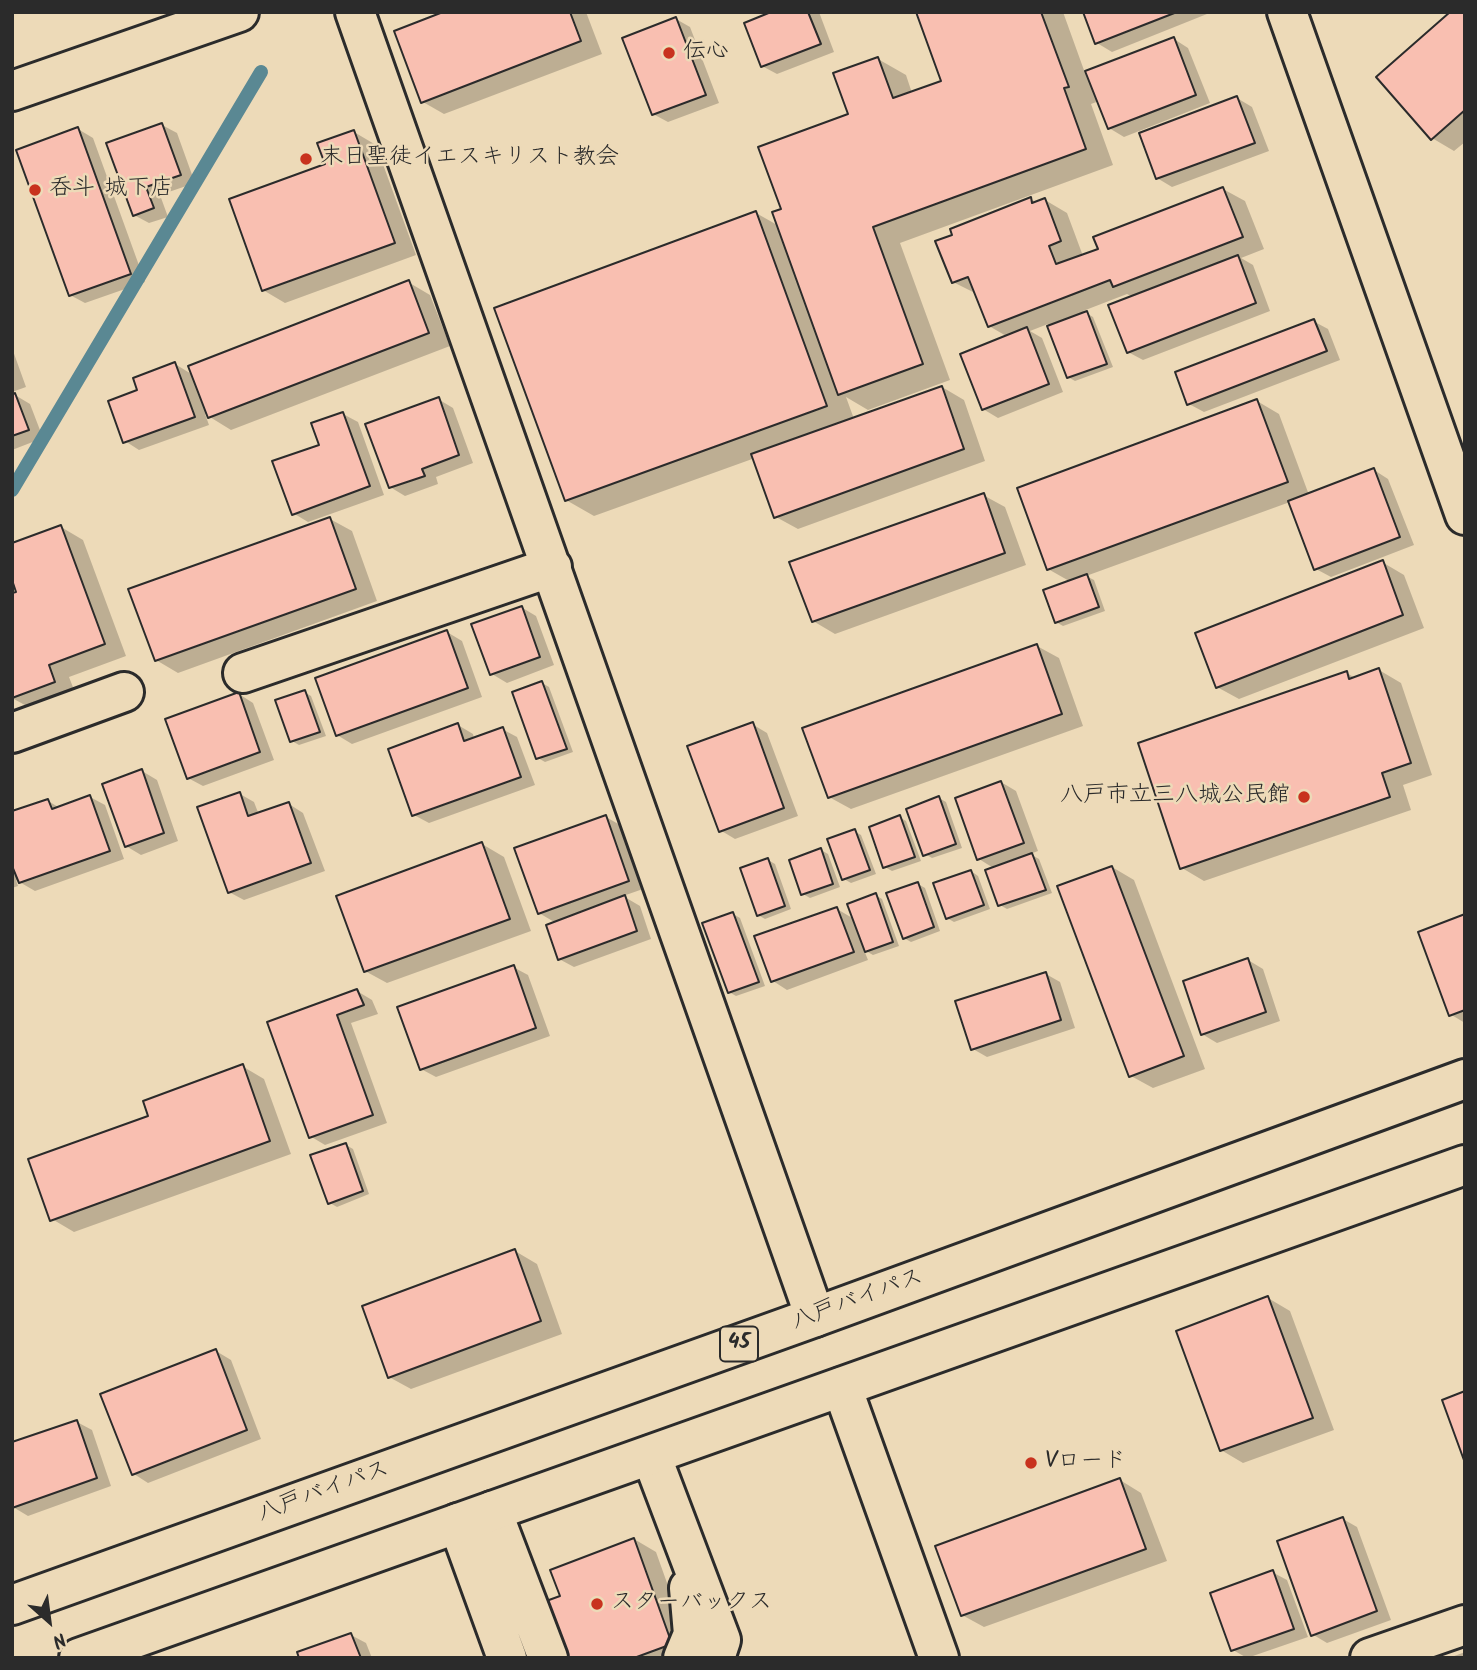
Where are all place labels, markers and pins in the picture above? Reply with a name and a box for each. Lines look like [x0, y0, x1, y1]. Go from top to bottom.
place label: 伝心 [683, 39, 729, 67]
marker: 伝心 [661, 45, 677, 61]
place label: 末日聖徒イエスキリスト教会 [320, 145, 619, 173]
marker: 末日聖徒イエスキリスト教会 [298, 151, 314, 167]
place label: 呑斗 城下店 [49, 176, 173, 204]
marker: 呑斗 城下店 [27, 182, 43, 198]
place label: 八戸市立三八城公民館 [1060, 783, 1290, 811]
marker: 八戸市立三八城公民館 [1296, 789, 1312, 805]
place label: Vロード [1045, 1449, 1126, 1477]
marker: Vロード [1023, 1455, 1039, 1471]
place label: スターバックス [611, 1590, 772, 1618]
marker: スターバックス [589, 1596, 605, 1612]

